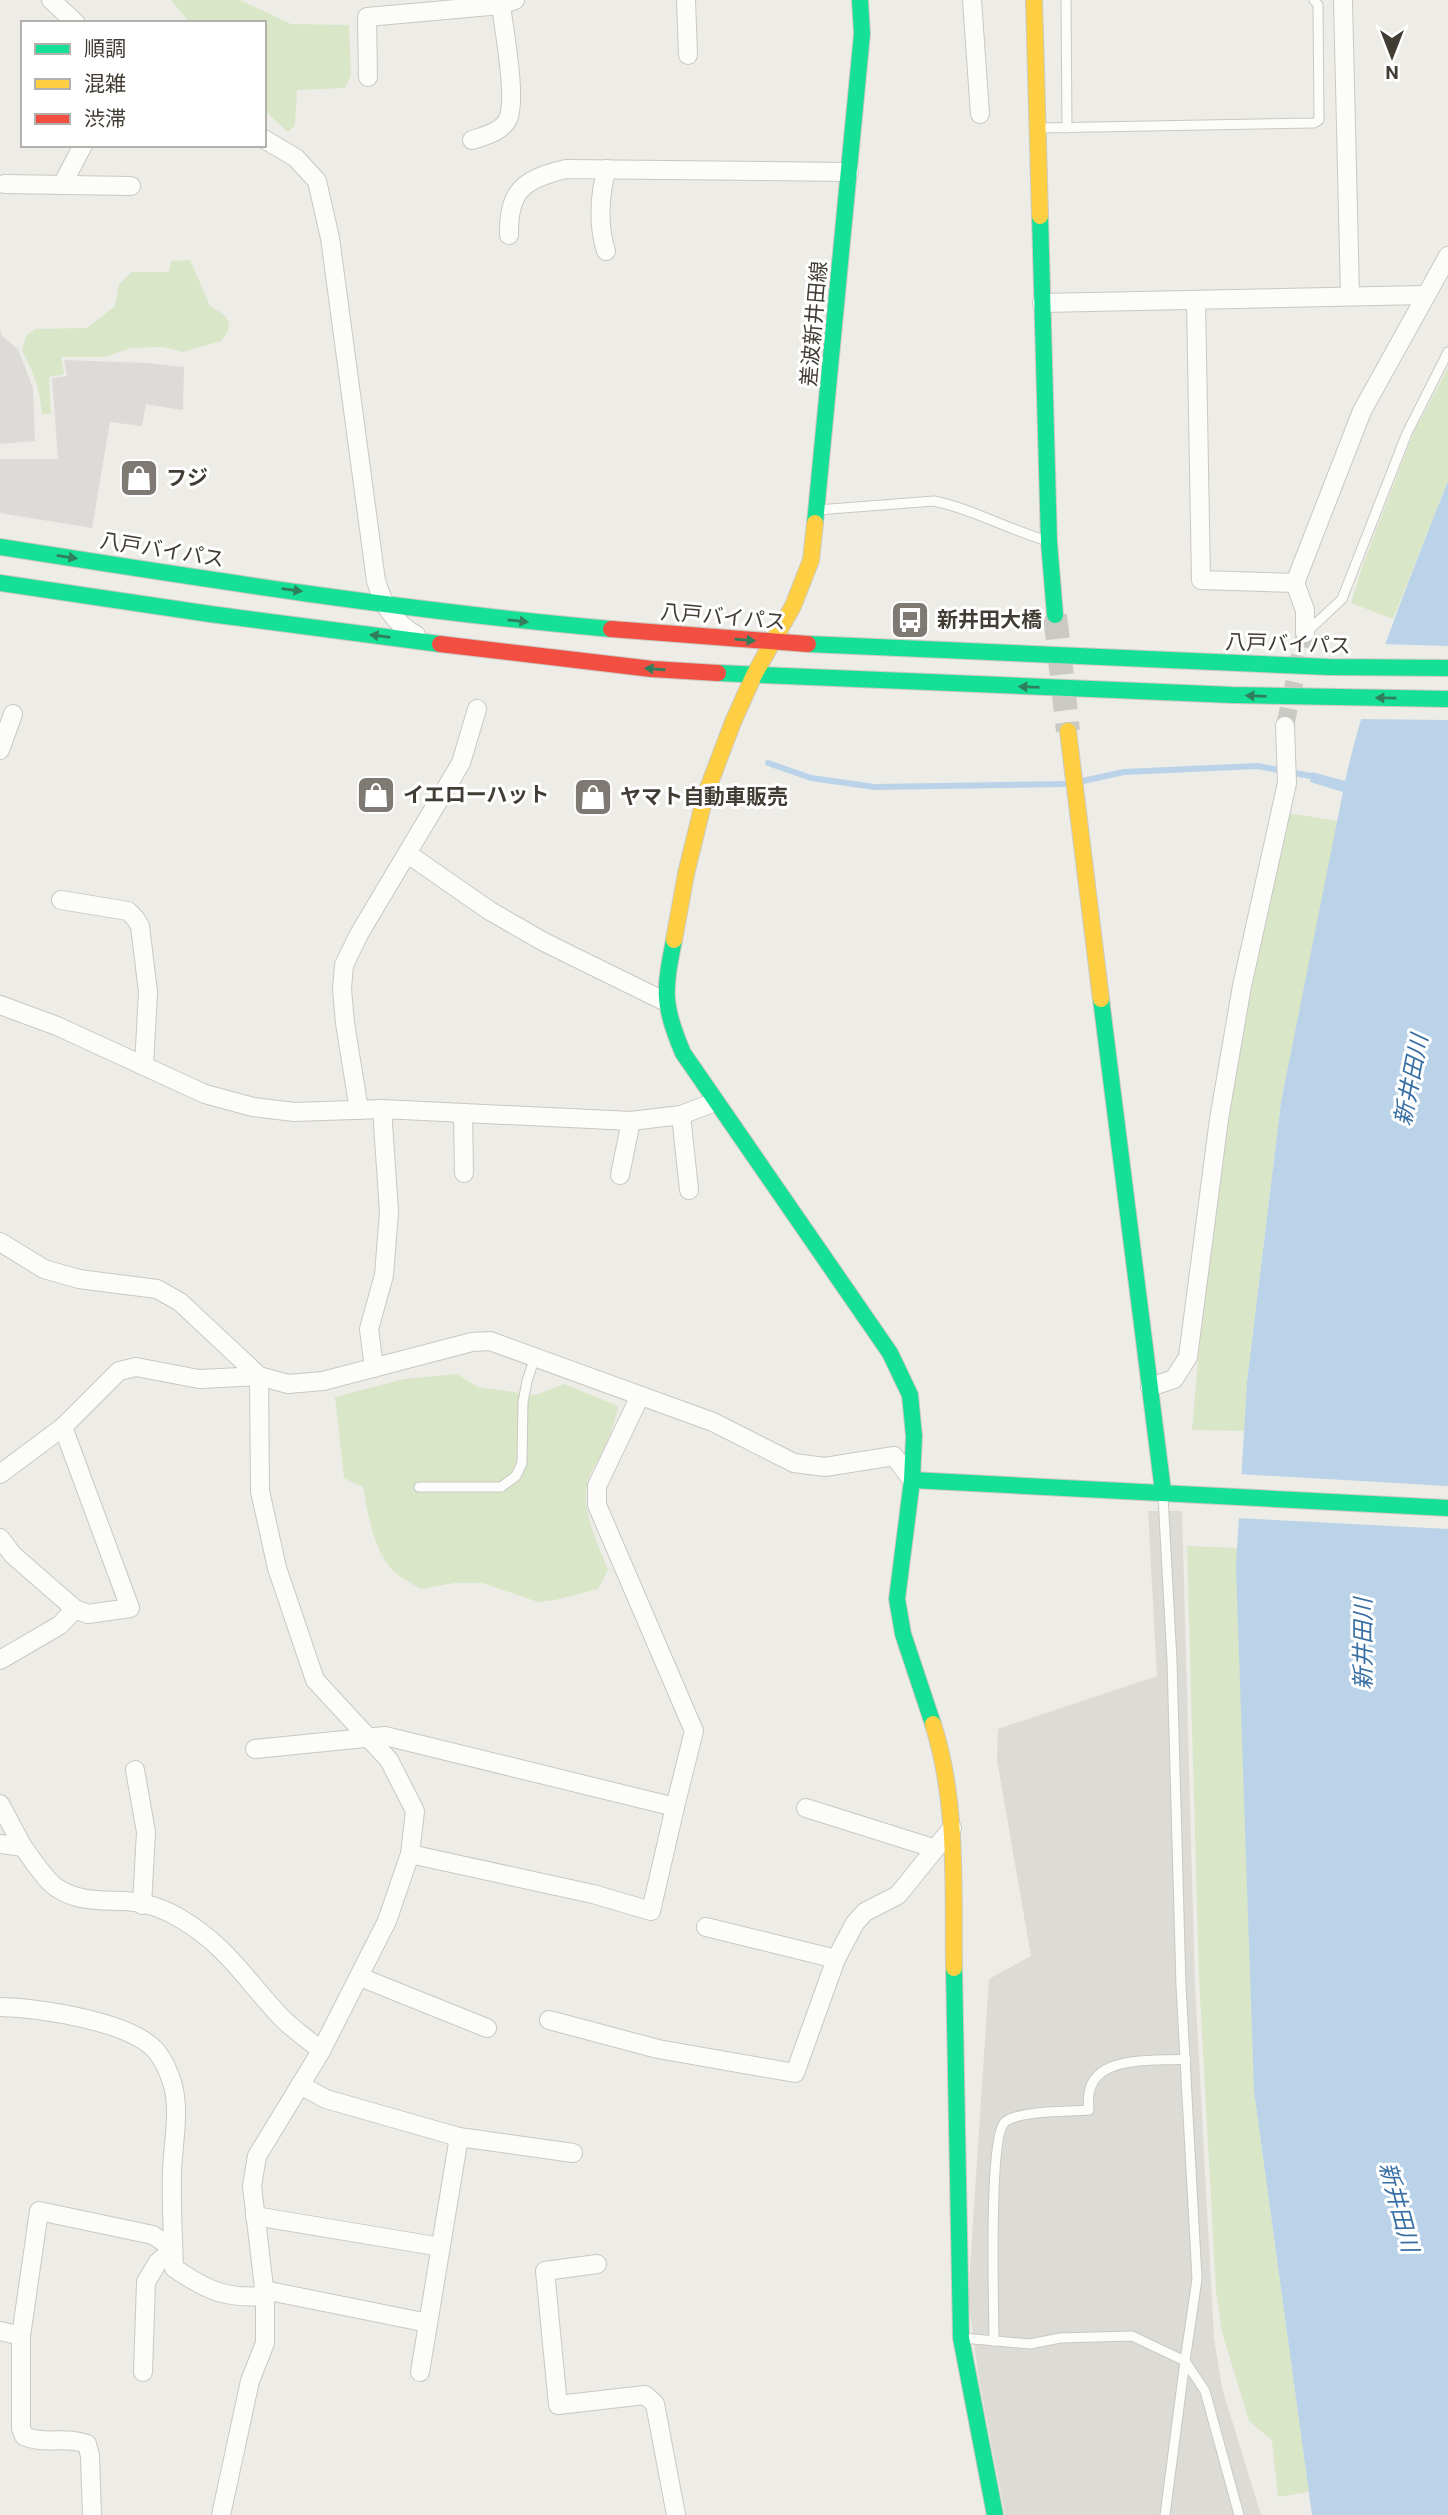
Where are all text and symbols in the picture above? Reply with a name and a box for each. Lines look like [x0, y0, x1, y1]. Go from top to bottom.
legend [21, 21, 266, 147]
north arrow [1357, 21, 1427, 91]
text: 順調 [84, 37, 126, 61]
text: N [1385, 61, 1399, 84]
text: 混雑 [84, 72, 126, 96]
text: 渋滞 [84, 107, 126, 131]
street label: 差波新井田線 [797, 260, 831, 388]
shop icon: フジ [118, 457, 160, 499]
place label: フジ [166, 466, 208, 490]
street label: 八戸バイパス [98, 528, 226, 572]
one-way arrow [56, 552, 78, 563]
one-way arrow [282, 585, 304, 596]
bus stop icon: 新井田大橋 [889, 599, 931, 641]
street label: 八戸バイパス [659, 600, 787, 634]
place label: 新井田大橋 [937, 608, 1042, 632]
one-way arrow [507, 615, 529, 626]
street label: 八戸バイパス [1225, 630, 1351, 658]
one-way arrow [369, 631, 391, 642]
one-way arrow [734, 635, 756, 646]
one-way arrow [644, 663, 666, 674]
one-way arrow [1018, 681, 1040, 692]
one-way arrow [1245, 690, 1267, 701]
one-way arrow [1375, 692, 1397, 704]
shop icon: イエローハット [355, 774, 397, 816]
shop icon: ヤマト自動車販売 [572, 776, 614, 818]
place label: イエローハット [403, 783, 549, 807]
place label: ヤマト自動車販売 [620, 785, 788, 809]
water label: 新井田川 [1389, 1029, 1434, 1128]
water label: 新井田川 [1350, 1595, 1377, 1690]
water label: 新井田川 [1374, 2159, 1424, 2258]

